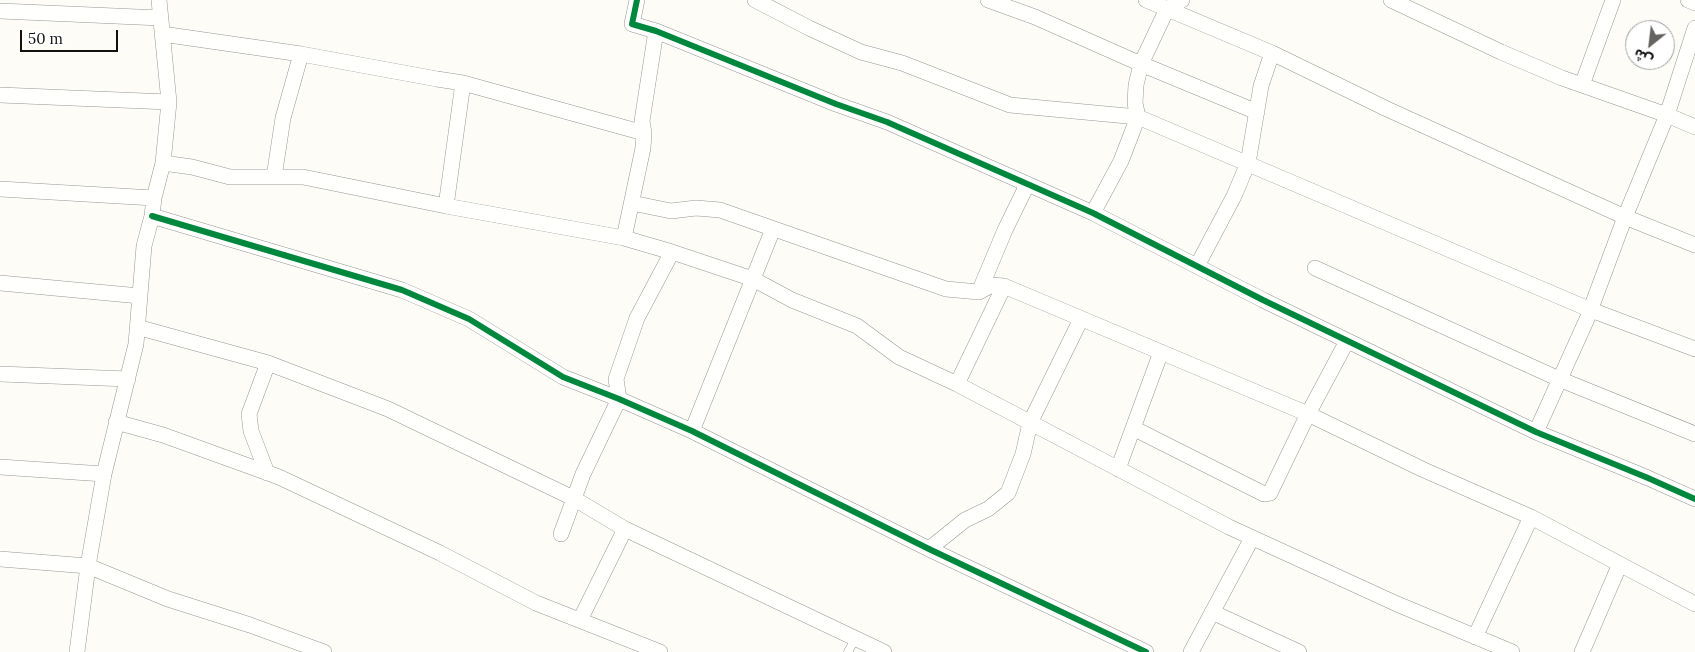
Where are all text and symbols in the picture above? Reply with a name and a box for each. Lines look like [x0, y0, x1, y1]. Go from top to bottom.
scale bar [22, 20, 120, 52]
north arrow [1625, 20, 1675, 70]
text: 50 m [28, 29, 63, 48]
text: ش [1630, 45, 1656, 70]

